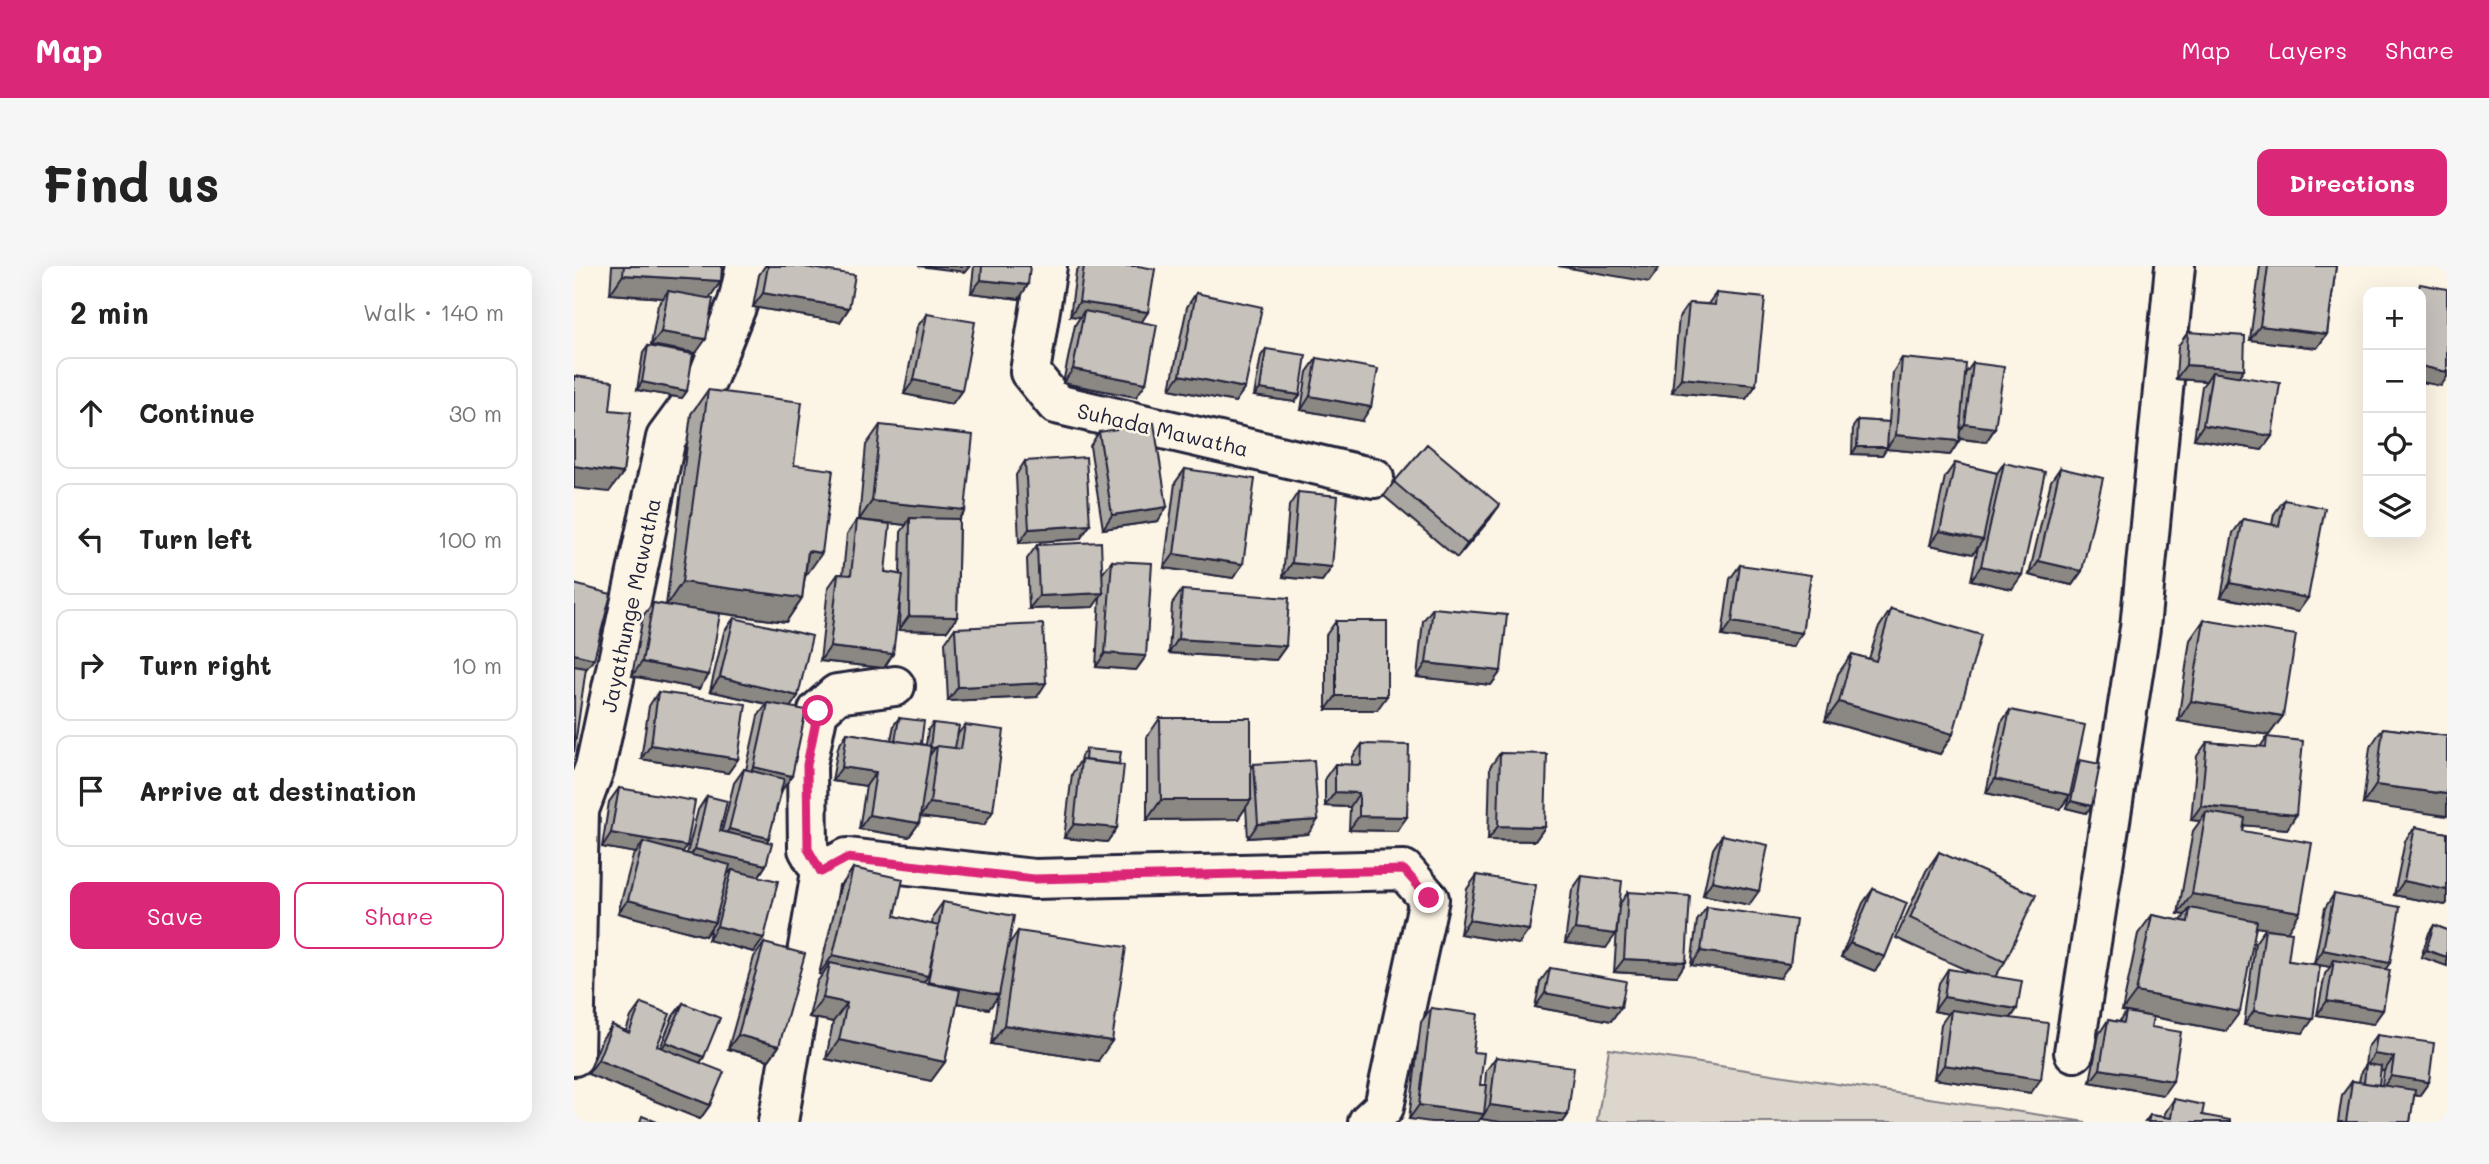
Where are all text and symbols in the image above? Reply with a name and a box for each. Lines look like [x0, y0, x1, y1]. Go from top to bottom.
text: Map [35, 28, 103, 71]
text: Map [2182, 34, 2230, 65]
text: Layers [2268, 34, 2347, 65]
text: Share [2385, 34, 2454, 65]
button: Directions [2257, 149, 2447, 216]
text: Find us [42, 151, 220, 214]
map controls [2363, 287, 2426, 539]
button: + [2363, 287, 2426, 350]
text: 2 min [70, 292, 149, 332]
text: Walk · 140 m [363, 297, 504, 327]
button: − [2363, 350, 2426, 413]
icon: ahead [72, 394, 110, 432]
text: Continue [139, 396, 255, 430]
street label: Suhada Mawatha [1075, 396, 1251, 462]
text: 30 m [449, 398, 502, 428]
button: locate [2363, 413, 2426, 476]
button: layers [2363, 476, 2426, 539]
street label: Jayathunge Mawatha [594, 496, 666, 714]
icon: left [72, 520, 110, 558]
text: Turn left [139, 522, 252, 556]
text: 100 m [438, 524, 502, 554]
icon: right [72, 646, 110, 684]
text: Turn right [139, 648, 272, 682]
text: 10 m [452, 650, 502, 680]
route start [802, 695, 833, 726]
icon: arrive [72, 772, 110, 810]
text: Arrive at destination [139, 774, 416, 808]
button: Save [70, 882, 280, 949]
button: Share [294, 882, 504, 949]
route end [1413, 882, 1444, 913]

